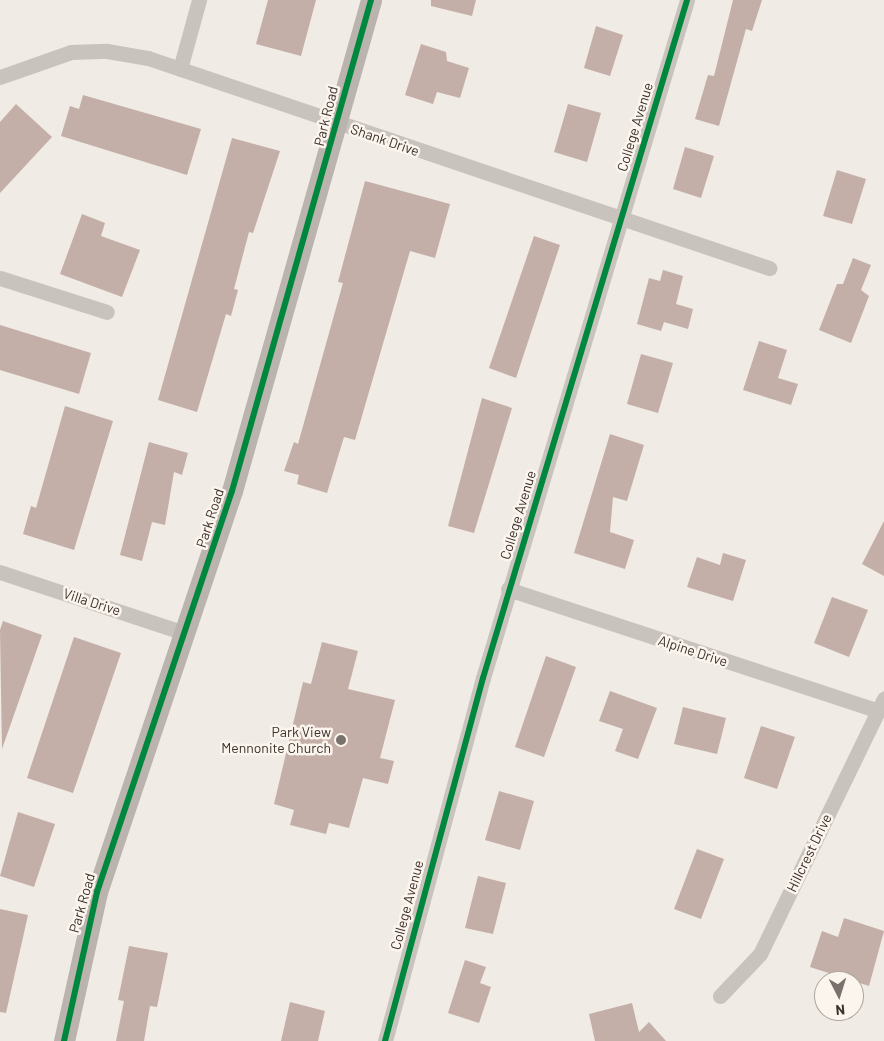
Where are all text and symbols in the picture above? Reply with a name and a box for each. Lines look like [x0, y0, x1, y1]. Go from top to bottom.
street label: College Avenue [613, 80, 657, 174]
street label: Park Road [310, 84, 342, 148]
street label: Shank Drive [349, 120, 421, 160]
street label: College Avenue [496, 468, 540, 562]
street label: Park Road [193, 486, 227, 550]
street label: Villa Drive [61, 585, 123, 619]
street label: Alpine Drive [656, 632, 730, 670]
place label: Park View Mennonite Church [221, 724, 331, 756]
marker: Park View Mennonite Church [335, 734, 347, 746]
street label: Hillcrest Drive [783, 811, 835, 895]
street label: College Avenue [387, 858, 427, 952]
street label: Park Road [65, 871, 99, 935]
north arrow [814, 971, 864, 1021]
text: N [835, 1002, 846, 1019]

